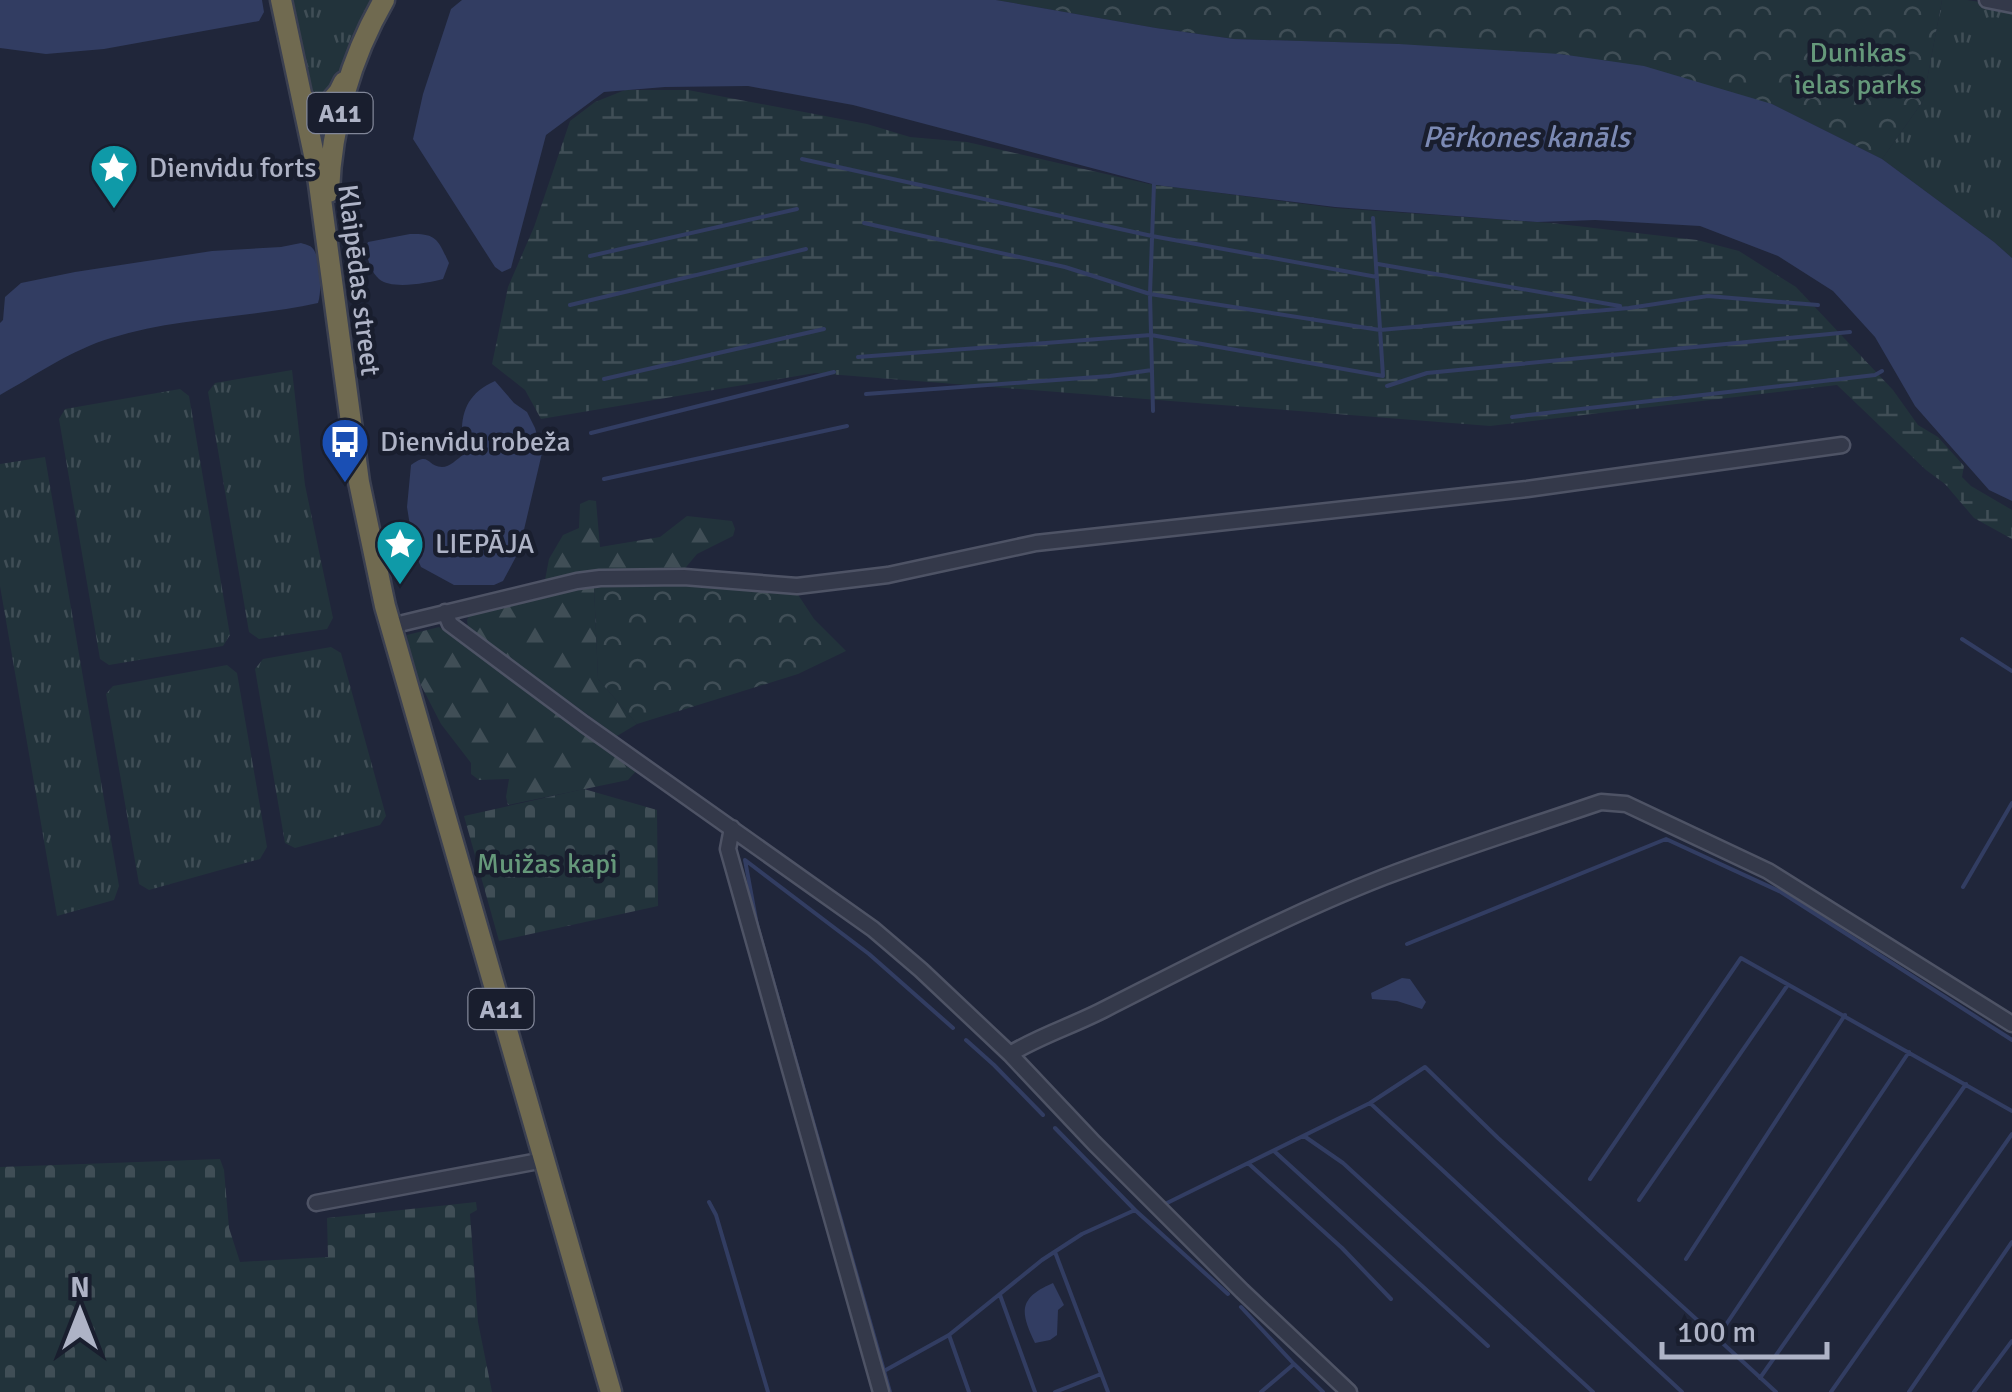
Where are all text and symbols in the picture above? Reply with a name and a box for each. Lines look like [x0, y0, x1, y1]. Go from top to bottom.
park label: Dunikas ielas parks [1794, 36, 1922, 102]
road number: A11 [308, 93, 372, 133]
water label: Pērkones kanāls [1422, 119, 1632, 156]
place icon: Dienvidu forts [88, 142, 140, 210]
place label: Dienvidu forts [149, 151, 317, 185]
street label: Klaipēdas street [330, 182, 388, 378]
bus stop icon: Dienvidu robeža [319, 416, 371, 484]
place label: Dienvidu robeža [380, 425, 571, 459]
place icon: LIEPĀJA [374, 518, 426, 586]
place label: LIEPĀJA [435, 527, 534, 561]
park label: Muižas kapi [476, 847, 618, 881]
road number: A11 [468, 989, 534, 1029]
north arrow [30, 1262, 130, 1362]
text: N [70, 1271, 90, 1305]
scale bar [1662, 1297, 1827, 1359]
text: 100 m [1677, 1314, 1756, 1351]

